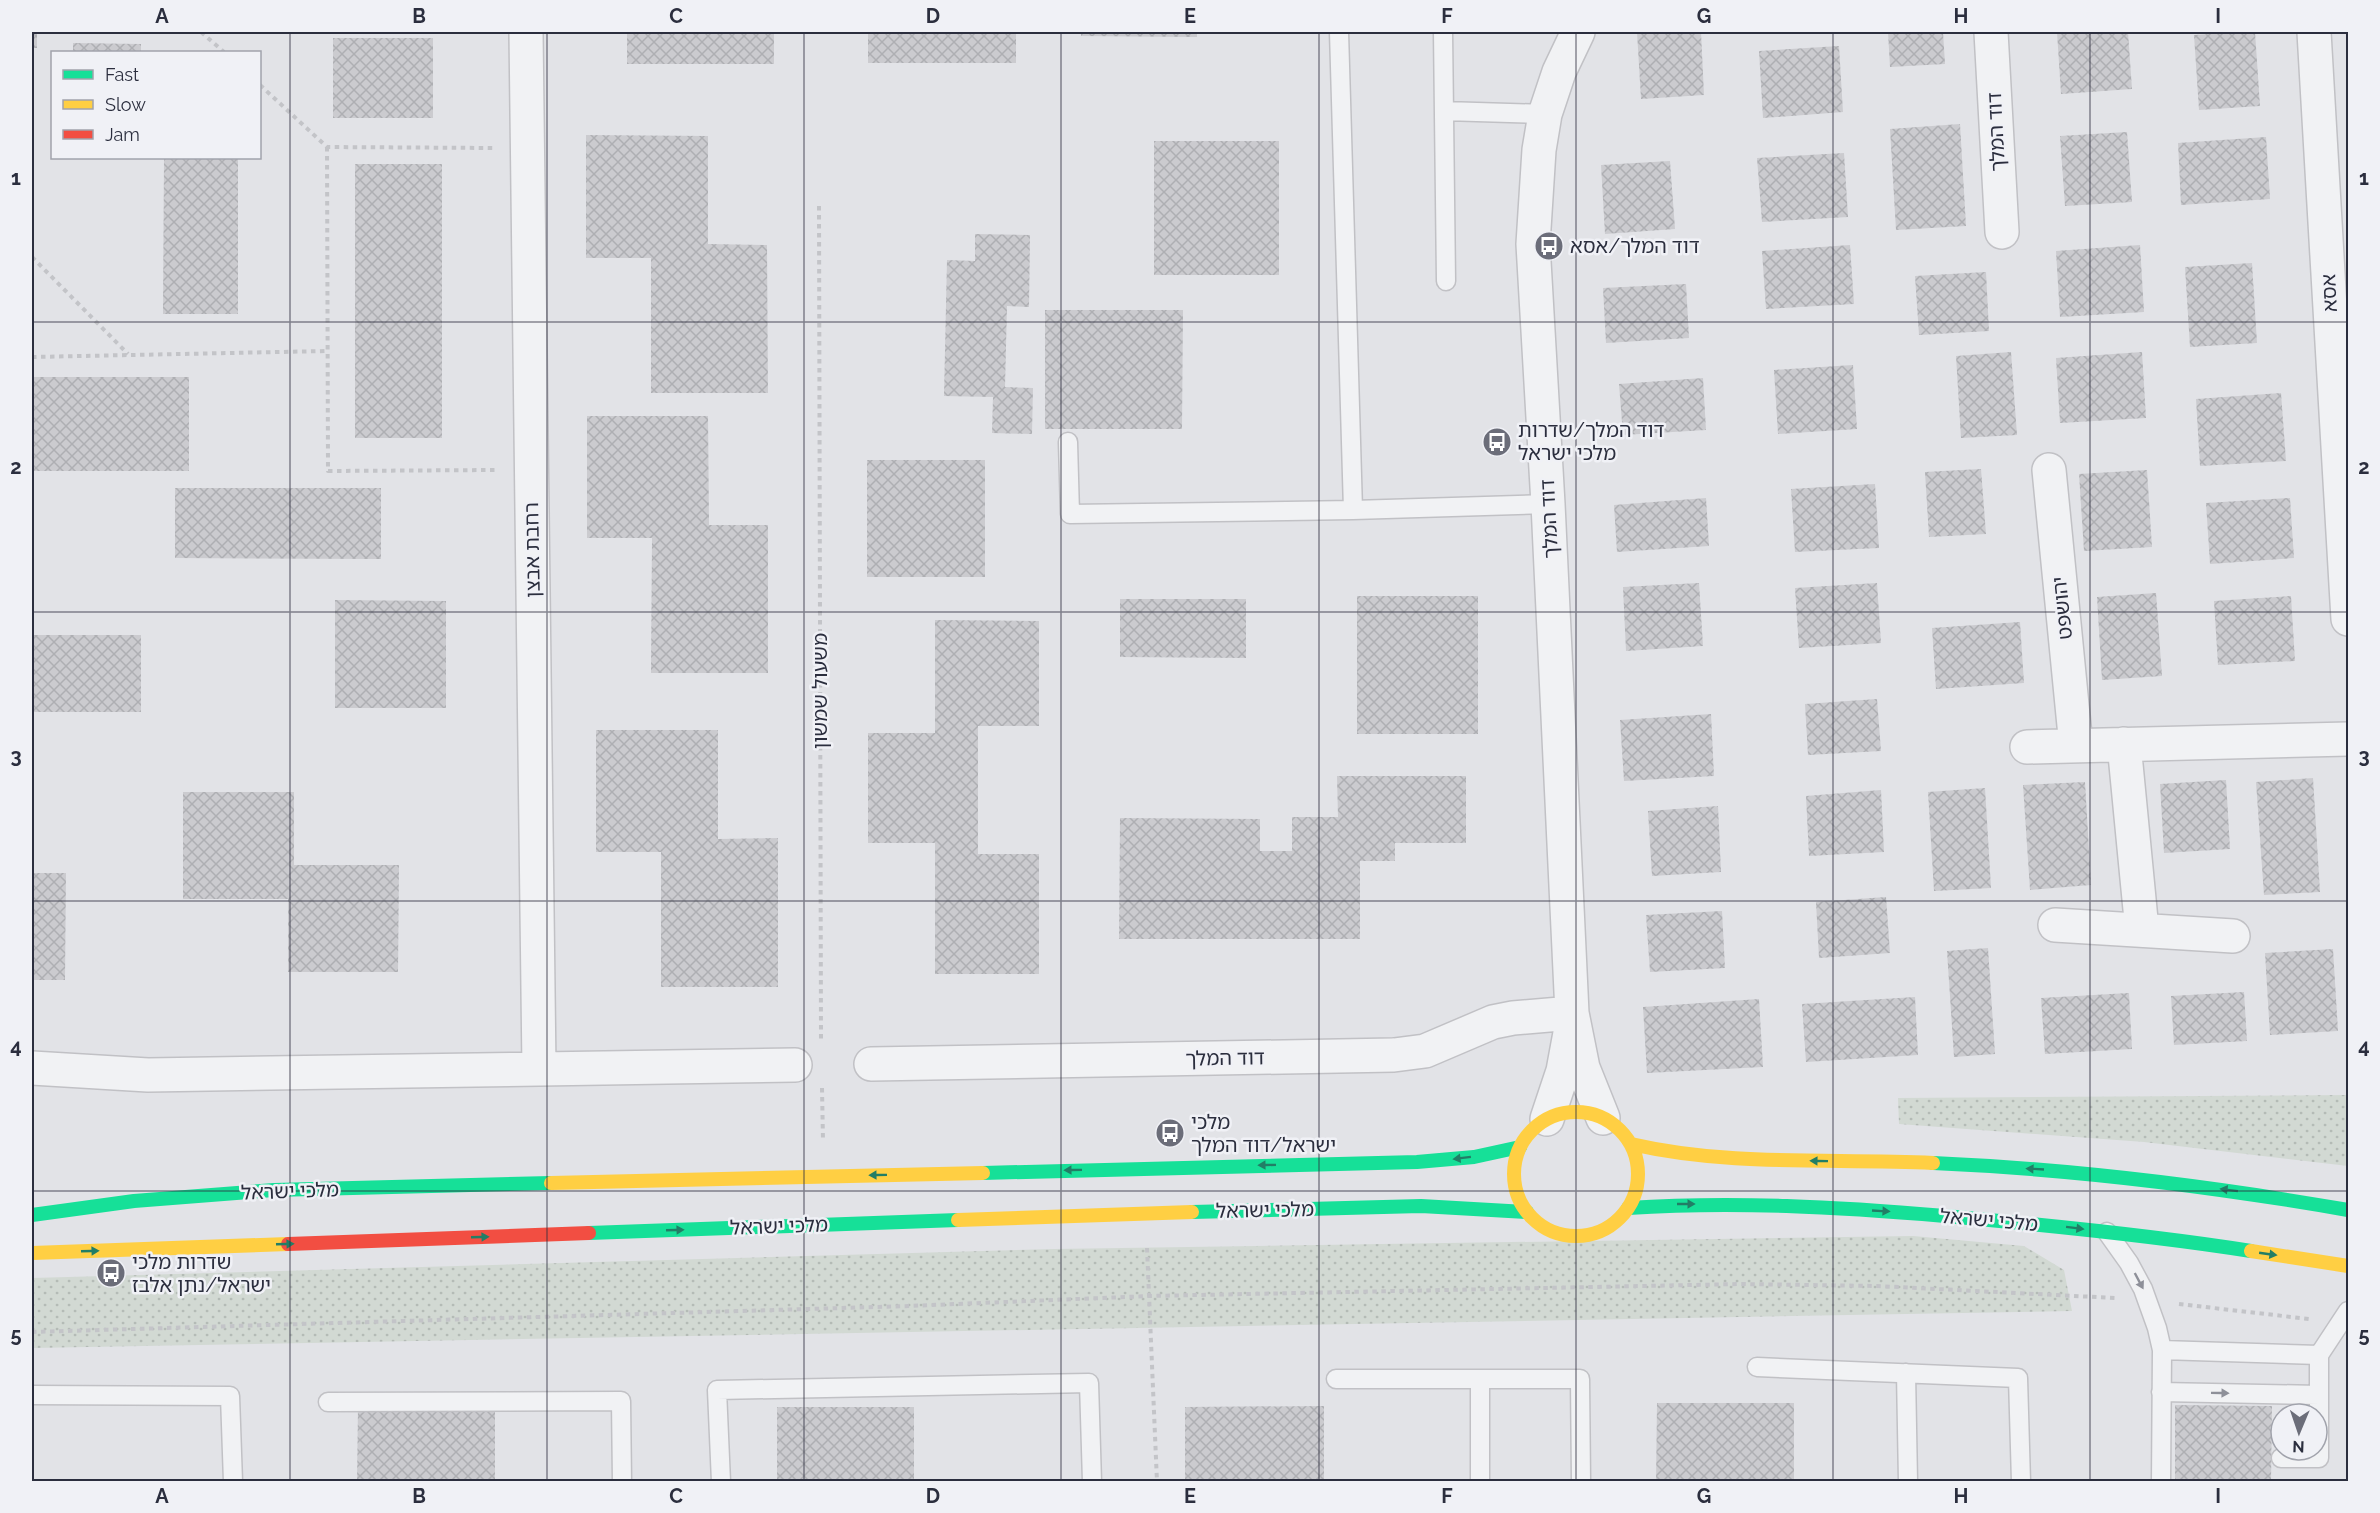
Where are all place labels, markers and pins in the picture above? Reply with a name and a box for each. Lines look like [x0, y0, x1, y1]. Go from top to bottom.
bus stop icon: דוד המלך/אסא [1533, 230, 1565, 262]
place label: דוד המלך/אסא [1570, 234, 1700, 258]
place label: דוד המלך/שדרות מלכי ישראל [1518, 418, 1664, 465]
bus stop icon: דוד המלך/שדרות מלכי ישראל [1481, 426, 1513, 458]
place label: מלכי ישראל/דוד המלך [1191, 1110, 1336, 1157]
bus stop icon: מלכי ישראל/דוד המלך [1154, 1117, 1186, 1149]
place label: שדרות מלכי ישראל/נתן אלבז [132, 1250, 271, 1297]
bus stop icon: שדרות מלכי ישראל/נתן אלבז [95, 1257, 127, 1289]

